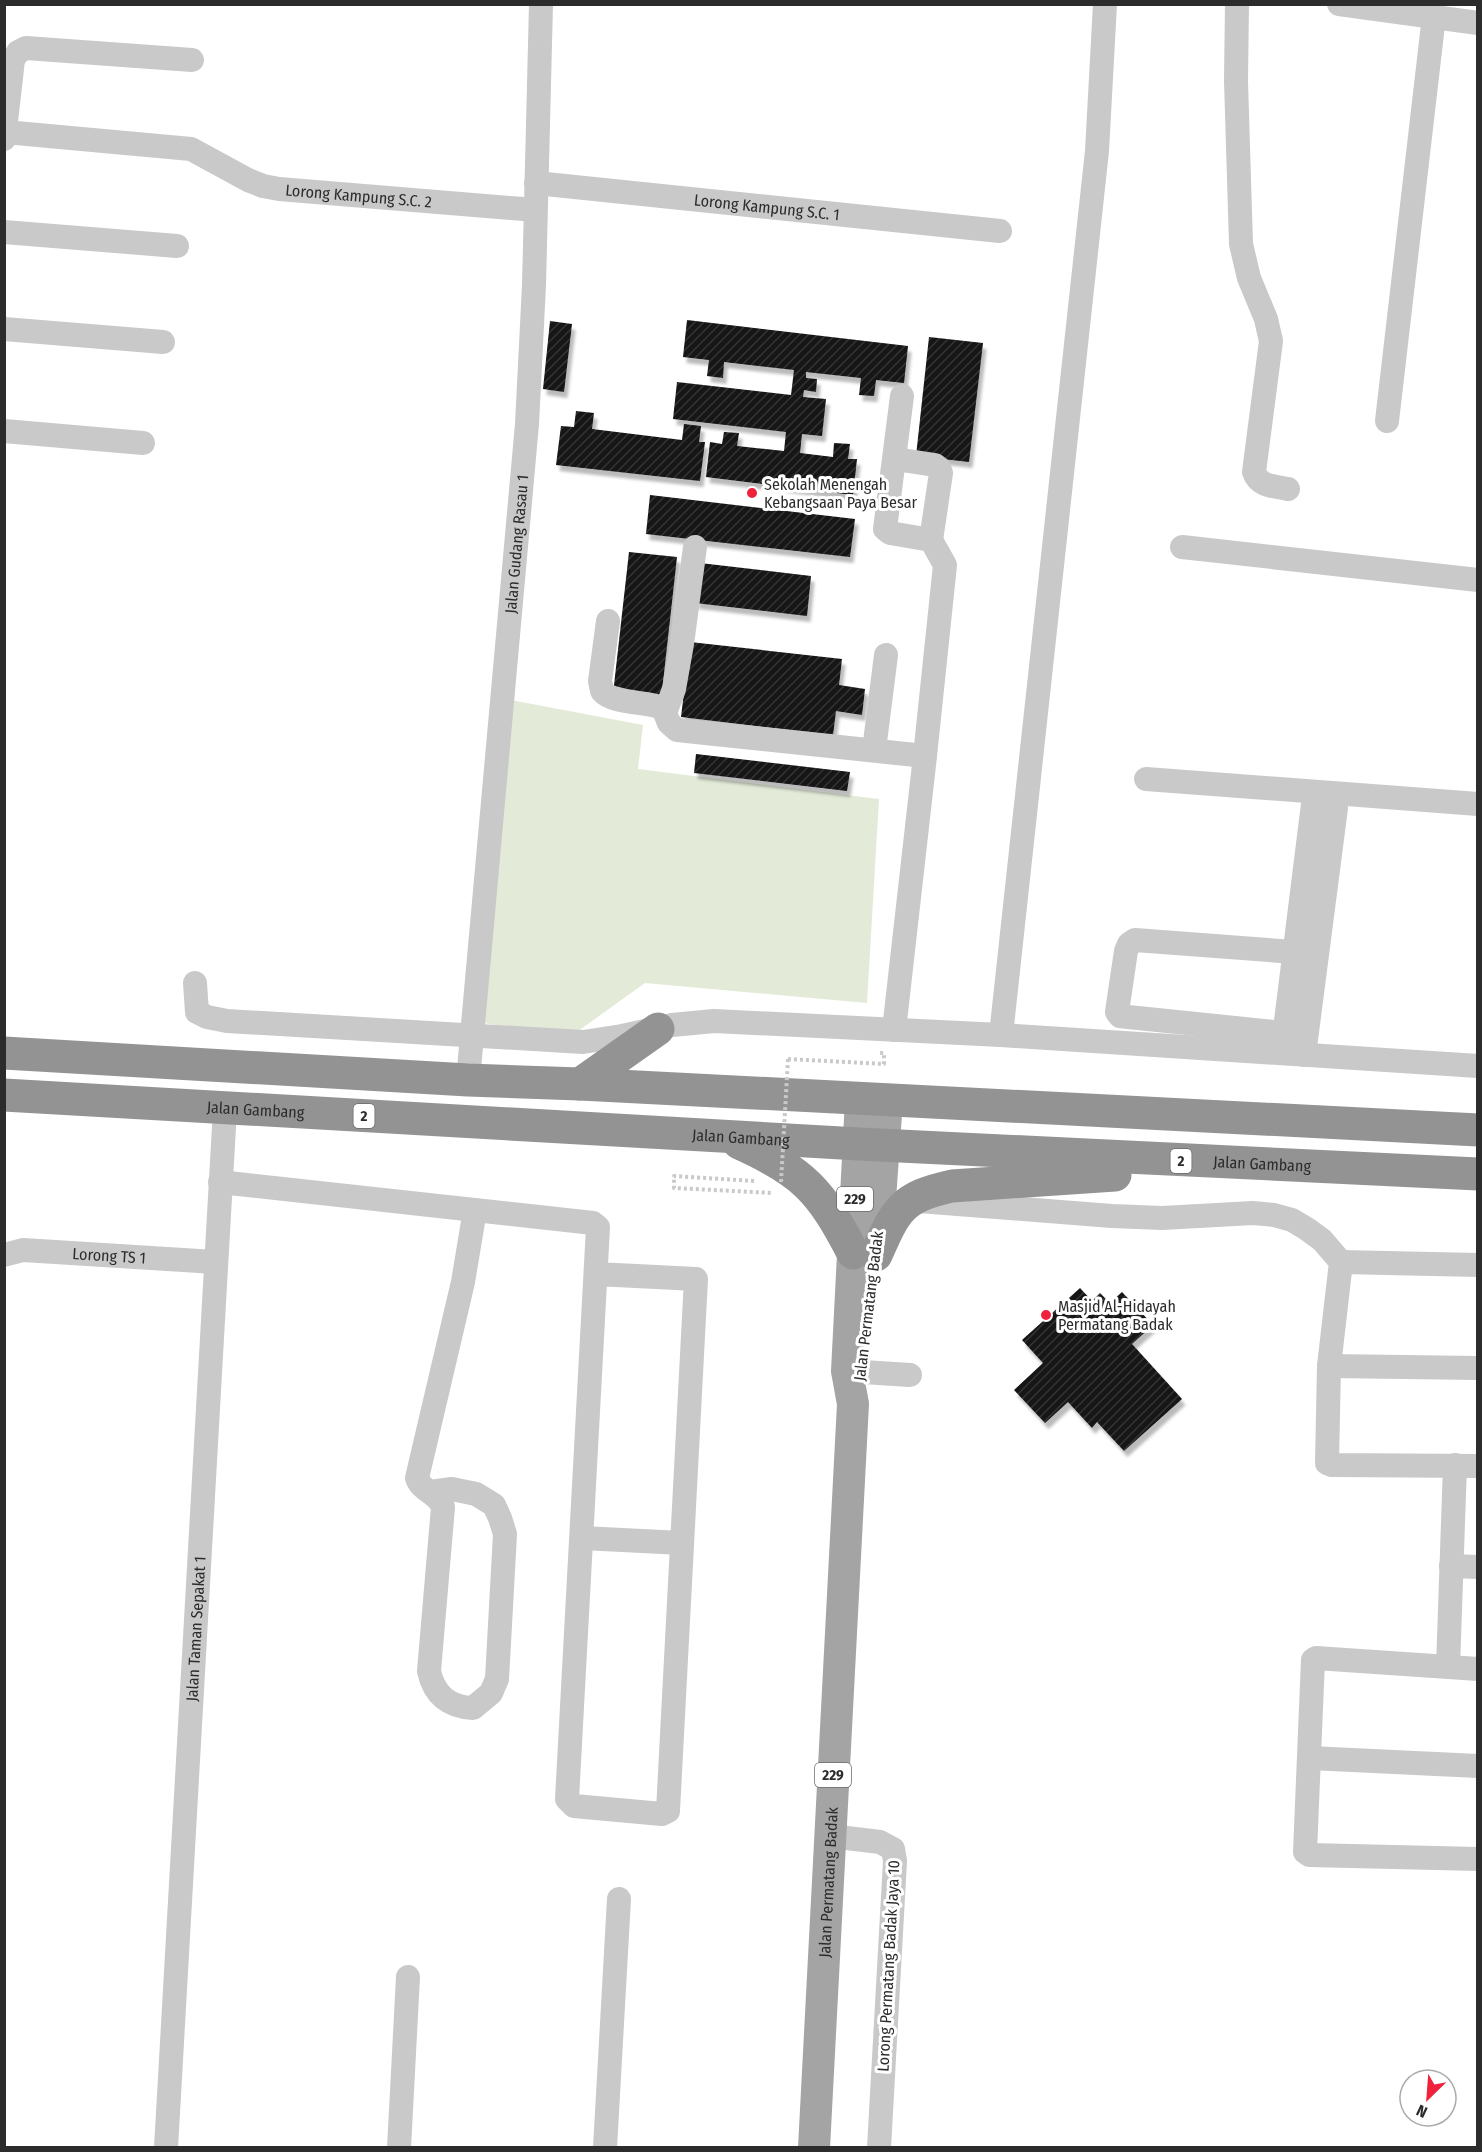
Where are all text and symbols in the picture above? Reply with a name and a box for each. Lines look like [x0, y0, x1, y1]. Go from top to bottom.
street label: Lorong Kampung S.C. 2 [285, 181, 433, 212]
street label: Lorong Kampung S.C. 1 [693, 190, 840, 224]
street label: Jalan Gudang Rasau 1 [501, 474, 532, 614]
place label: Sekolah Menengah Kebangsaan Paya Besar [764, 475, 918, 512]
marker: Sekolah Menengah Kebangsaan Paya Besar [745, 486, 759, 500]
street label: Jalan Gambang [206, 1098, 305, 1122]
road number: 2 [354, 1104, 374, 1128]
street label: Jalan Gambang [691, 1125, 791, 1150]
road number: 2 [1170, 1149, 1192, 1173]
street label: Jalan Gambang [1213, 1152, 1312, 1176]
road number: 229 [837, 1187, 873, 1211]
street label: Jalan Permatang Badak [850, 1229, 887, 1382]
street label: Lorong TS 1 [72, 1244, 146, 1268]
place label: Masjid Al-Hidayah Permatang Badak [1058, 1297, 1176, 1334]
marker: Masjid Al-Hidayah Permatang Badak [1039, 1308, 1053, 1322]
street label: Jalan Taman Sepakat 1 [182, 1556, 210, 1702]
road number: 229 [815, 1763, 851, 1787]
street label: Jalan Permatang Badak [815, 1806, 842, 1958]
street label: Lorong Permatang Badak Jaya 10 [873, 1860, 904, 2072]
north arrow [1398, 2068, 1458, 2128]
text: N [1414, 2101, 1430, 2122]

